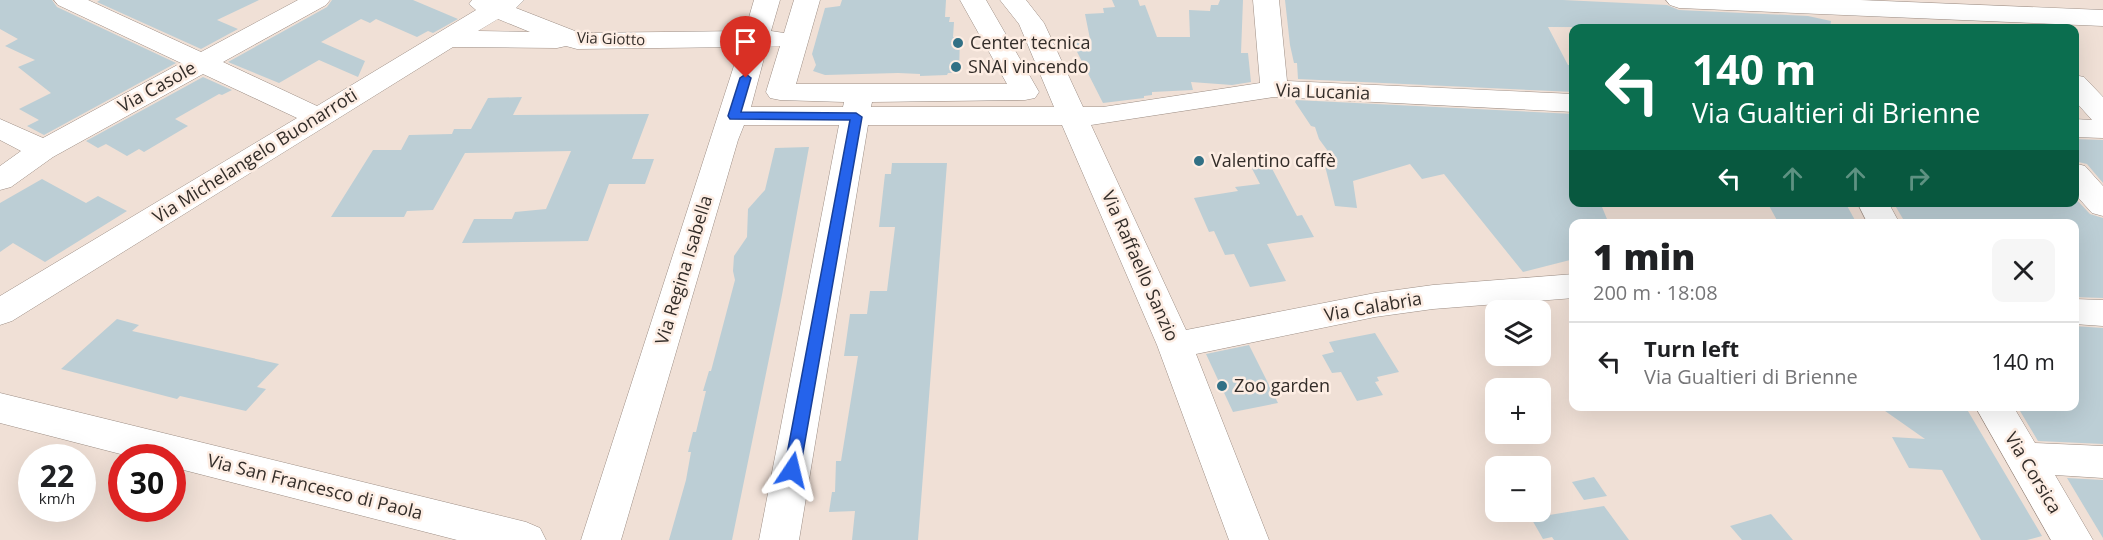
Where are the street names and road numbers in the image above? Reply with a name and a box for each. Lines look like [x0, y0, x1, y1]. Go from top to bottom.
street label: Via Giotto [577, 27, 646, 49]
street label: Via Casole [113, 55, 200, 117]
street label: Via Lucania [1275, 77, 1371, 105]
street label: Via Michelangelo Buonarroti [148, 82, 361, 228]
street label: Via Raffaello Sanzio [1097, 186, 1185, 345]
street label: Via Regina Isabella [649, 192, 717, 347]
street label: Via Calabria [1322, 286, 1424, 326]
street label: Via Corsica [2000, 427, 2068, 518]
street label: Via San Francesco di Paola [205, 448, 425, 524]

